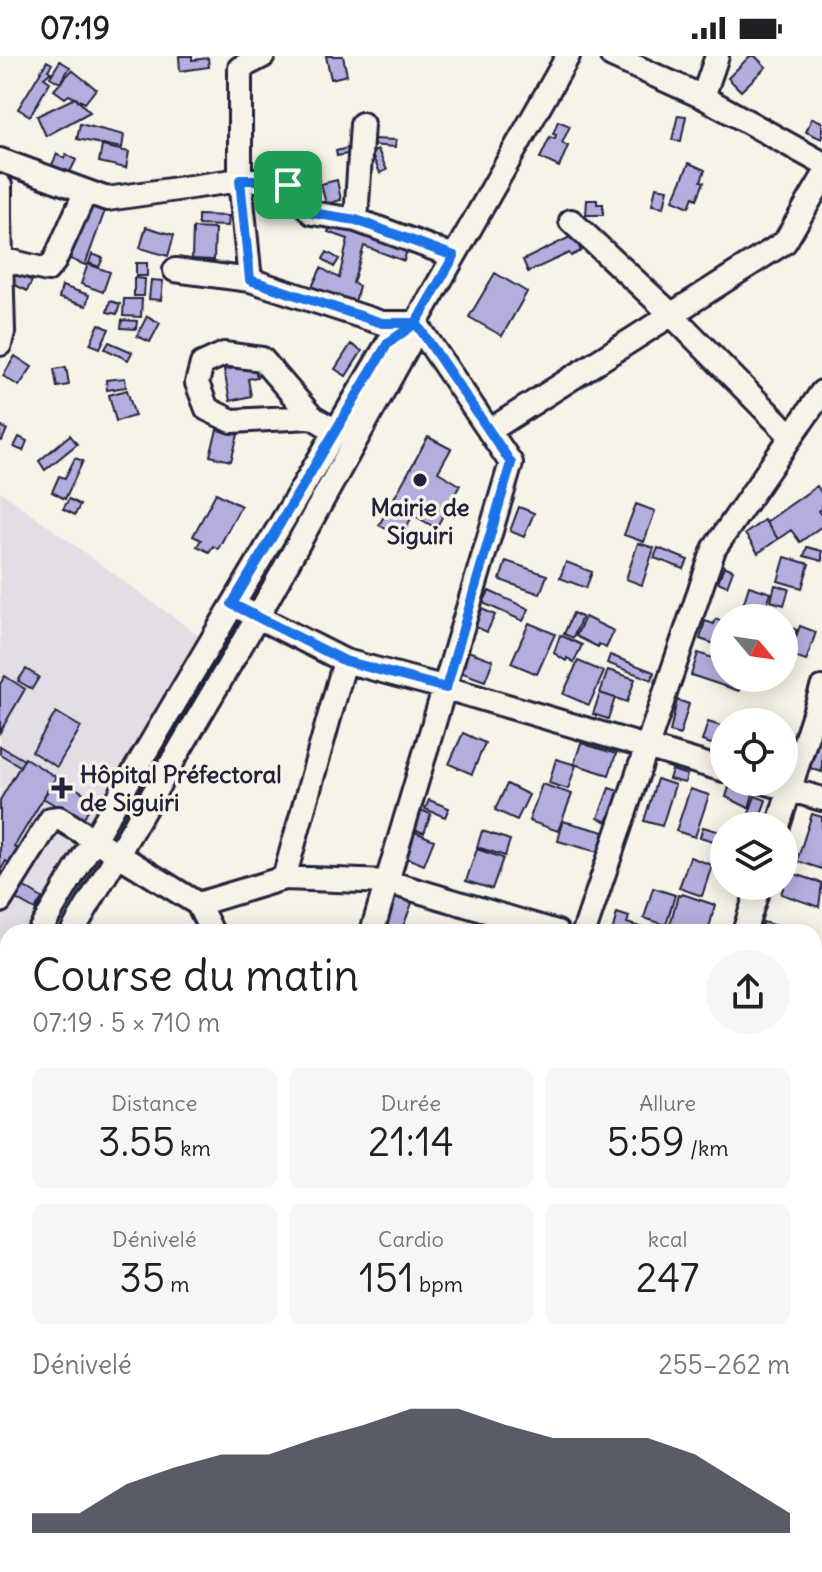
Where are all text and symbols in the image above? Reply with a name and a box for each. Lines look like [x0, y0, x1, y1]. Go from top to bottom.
text: 07:19 [40, 9, 110, 47]
pin [254, 151, 322, 219]
icon: arrive [266, 163, 310, 207]
marker: Mairie de Siguiri [411, 471, 429, 489]
place label: Mairie de Siguiri [370, 492, 470, 550]
north arrow [710, 604, 798, 692]
map controls [710, 604, 798, 900]
button: locate [710, 708, 798, 796]
place label: Hôpital Préfectoral de Siguiri [80, 759, 282, 817]
marker: Hôpital Préfectoral de Siguiri [51, 777, 73, 799]
button: layers [710, 812, 798, 900]
text: Course du matin [32, 948, 359, 1003]
button: share [706, 950, 790, 1034]
text: 07:19 · 5 × 710 m [32, 1006, 220, 1039]
text: Distance [111, 1089, 197, 1117]
text: Durée [381, 1089, 441, 1117]
text: Allure [639, 1089, 696, 1117]
text: 3.55 [98, 1117, 175, 1167]
text: 21:14 [368, 1117, 454, 1167]
text: 5:59 [607, 1117, 685, 1167]
text: km [175, 1134, 211, 1162]
text: /km [685, 1134, 729, 1162]
text: Dénivelé [112, 1225, 197, 1253]
text: Cardio [378, 1225, 444, 1253]
text: kcal [648, 1225, 687, 1253]
text: 35 [119, 1253, 165, 1303]
text: 151 [359, 1253, 414, 1303]
text: 247 [636, 1253, 699, 1303]
text: m [165, 1270, 189, 1298]
text: bpm [414, 1270, 463, 1298]
text: Dénivelé [32, 1348, 132, 1381]
text: 255–262 m [659, 1348, 790, 1381]

